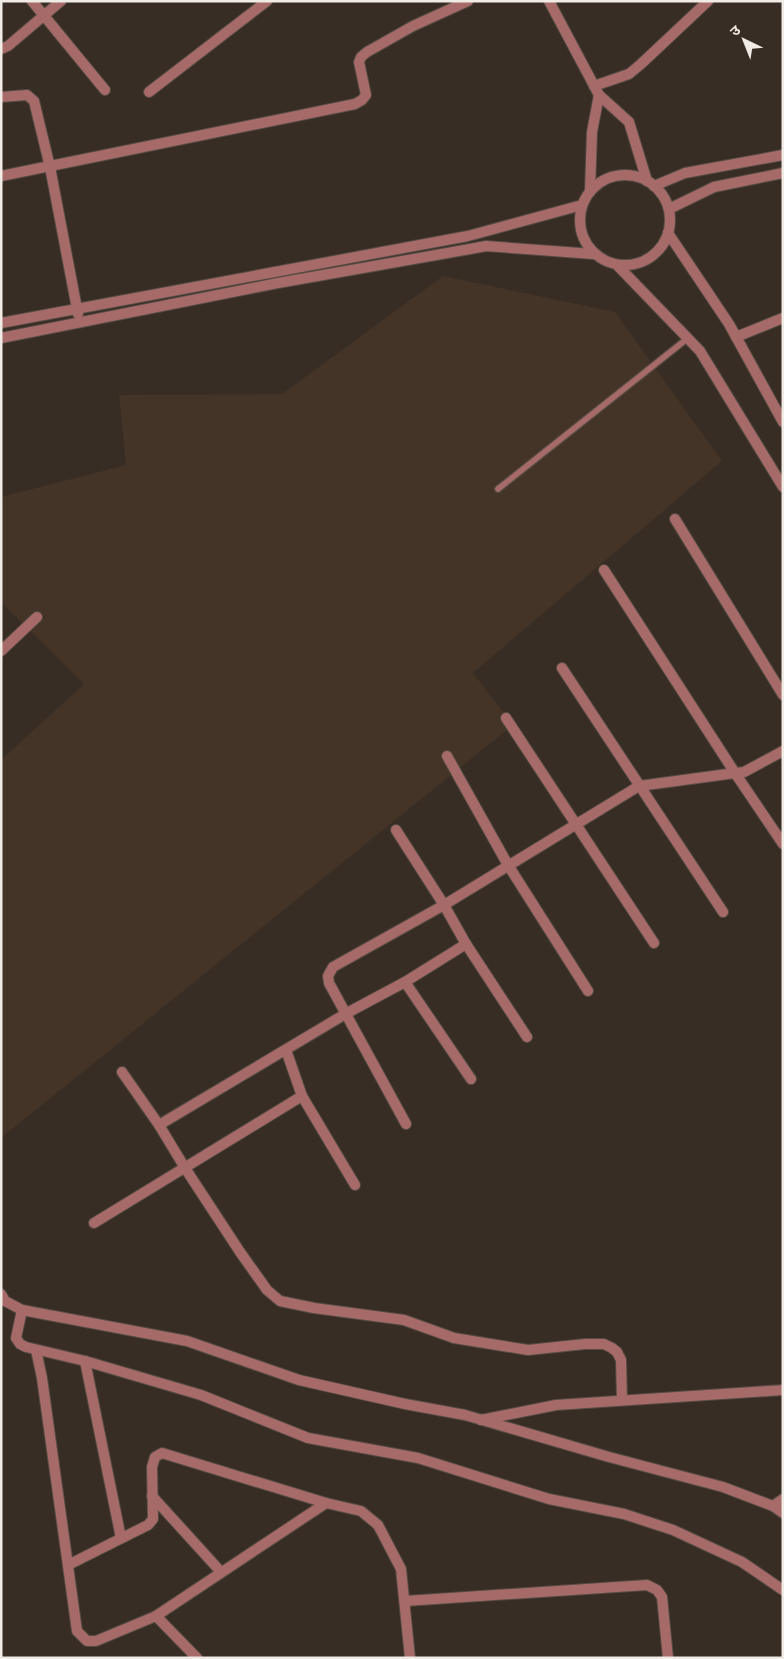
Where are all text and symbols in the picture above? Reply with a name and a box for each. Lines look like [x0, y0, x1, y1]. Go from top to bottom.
north arrow [719, 15, 769, 65]
text: उ [727, 21, 745, 40]

